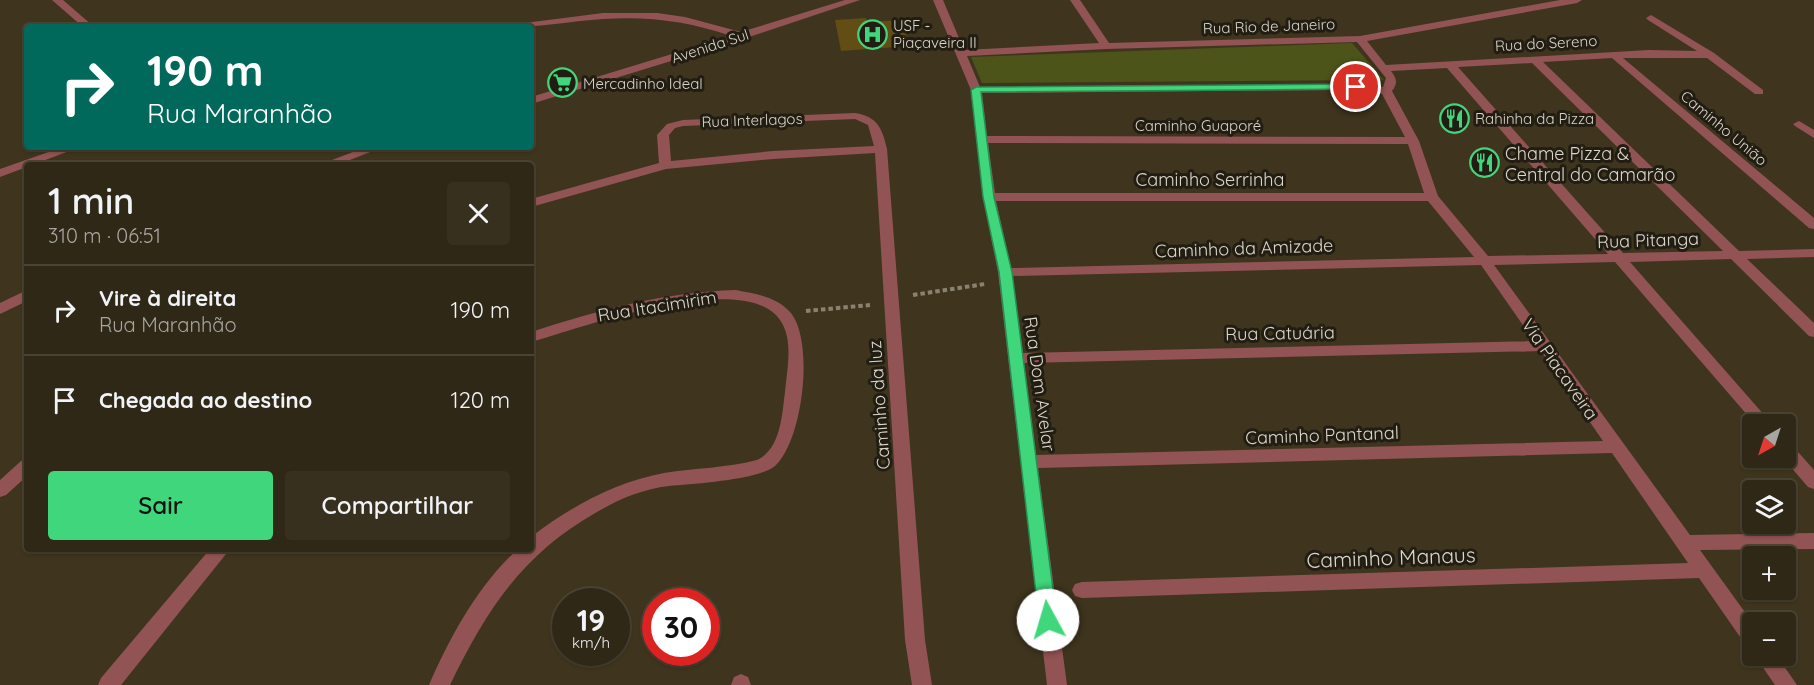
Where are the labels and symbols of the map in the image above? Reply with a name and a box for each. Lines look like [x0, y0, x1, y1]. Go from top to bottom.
street label: Rua Rio de Janeiro [1203, 14, 1335, 38]
place label: USF - Piaçaveira II [893, 16, 977, 52]
hospital icon: USF - Piaçaveira II [856, 18, 888, 50]
street label: Avenida Sul [669, 25, 751, 67]
street label: Rua do Sereno [1494, 31, 1598, 55]
pin [1330, 61, 1381, 112]
supermarket icon: Mercadinho Ideal [546, 67, 578, 99]
place label: Mercadinho Ideal [583, 74, 703, 93]
street label: Caminho União [1677, 86, 1771, 170]
restaurant icon: Rahinha da Pizza [1438, 102, 1470, 134]
street label: Rua Interlagos [701, 109, 803, 131]
place label: Rahinha da Pizza [1475, 109, 1594, 128]
street label: Caminho Guaporé [1135, 116, 1261, 135]
place label: Chame Pizza & Central do Camarão [1505, 142, 1675, 186]
restaurant icon: Chame Pizza & Central do Camarão [1468, 147, 1500, 179]
street label: Caminho Serrinha [1136, 168, 1284, 191]
street label: Rua Pitanga [1597, 227, 1699, 253]
street label: Caminho da Amizade [1154, 233, 1334, 263]
street label: Rua Itacimirim [596, 285, 718, 327]
street label: Via Piacaveira [1517, 314, 1603, 424]
street label: Rua Dom Avelar [1019, 315, 1061, 453]
street label: Rua Catuária [1225, 321, 1335, 345]
street label: Caminho da luz [863, 340, 895, 470]
north arrow [1742, 414, 1796, 468]
street label: Caminho Pantanal [1245, 421, 1399, 449]
street label: Caminho Manaus [1306, 541, 1476, 573]
speed limit sign: 30 [642, 588, 720, 666]
position arrow [1016, 588, 1080, 652]

